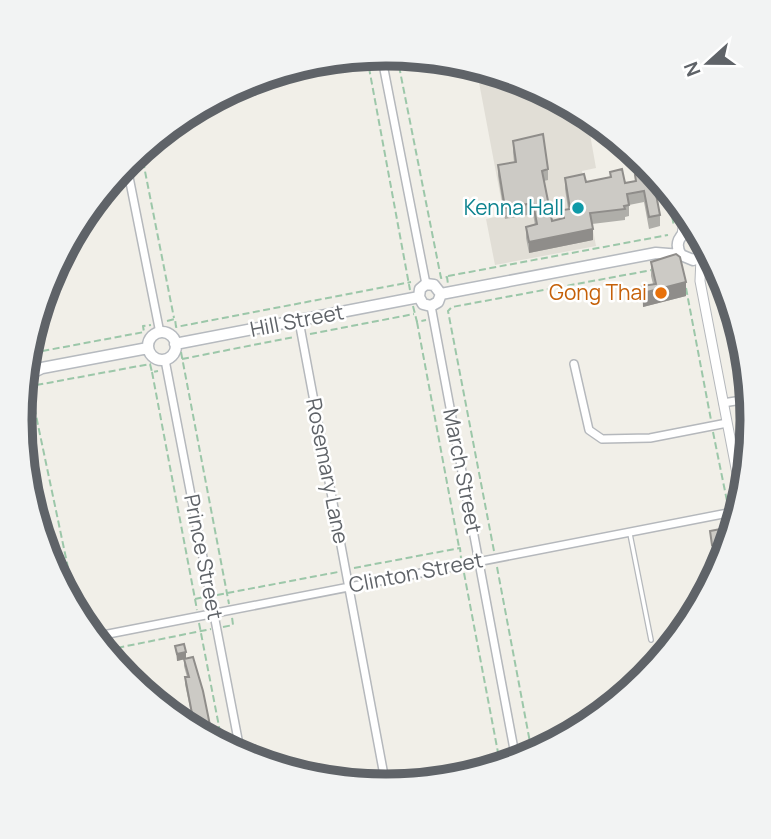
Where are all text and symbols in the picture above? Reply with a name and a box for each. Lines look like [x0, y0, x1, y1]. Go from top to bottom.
north arrow [673, 28, 743, 98]
text: N [678, 58, 707, 80]
place label: Kenna Hall [464, 193, 564, 221]
marker: Kenna Hall [570, 200, 586, 216]
place label: Gong Thai [549, 278, 647, 306]
marker: Gong Thai [653, 285, 669, 301]
street label: Hill Street [248, 297, 346, 343]
street label: Rosemary Lane [300, 396, 356, 546]
street label: March Street [437, 406, 489, 536]
street label: Prince Street [178, 492, 230, 622]
street label: Clinton Street [346, 545, 485, 599]

